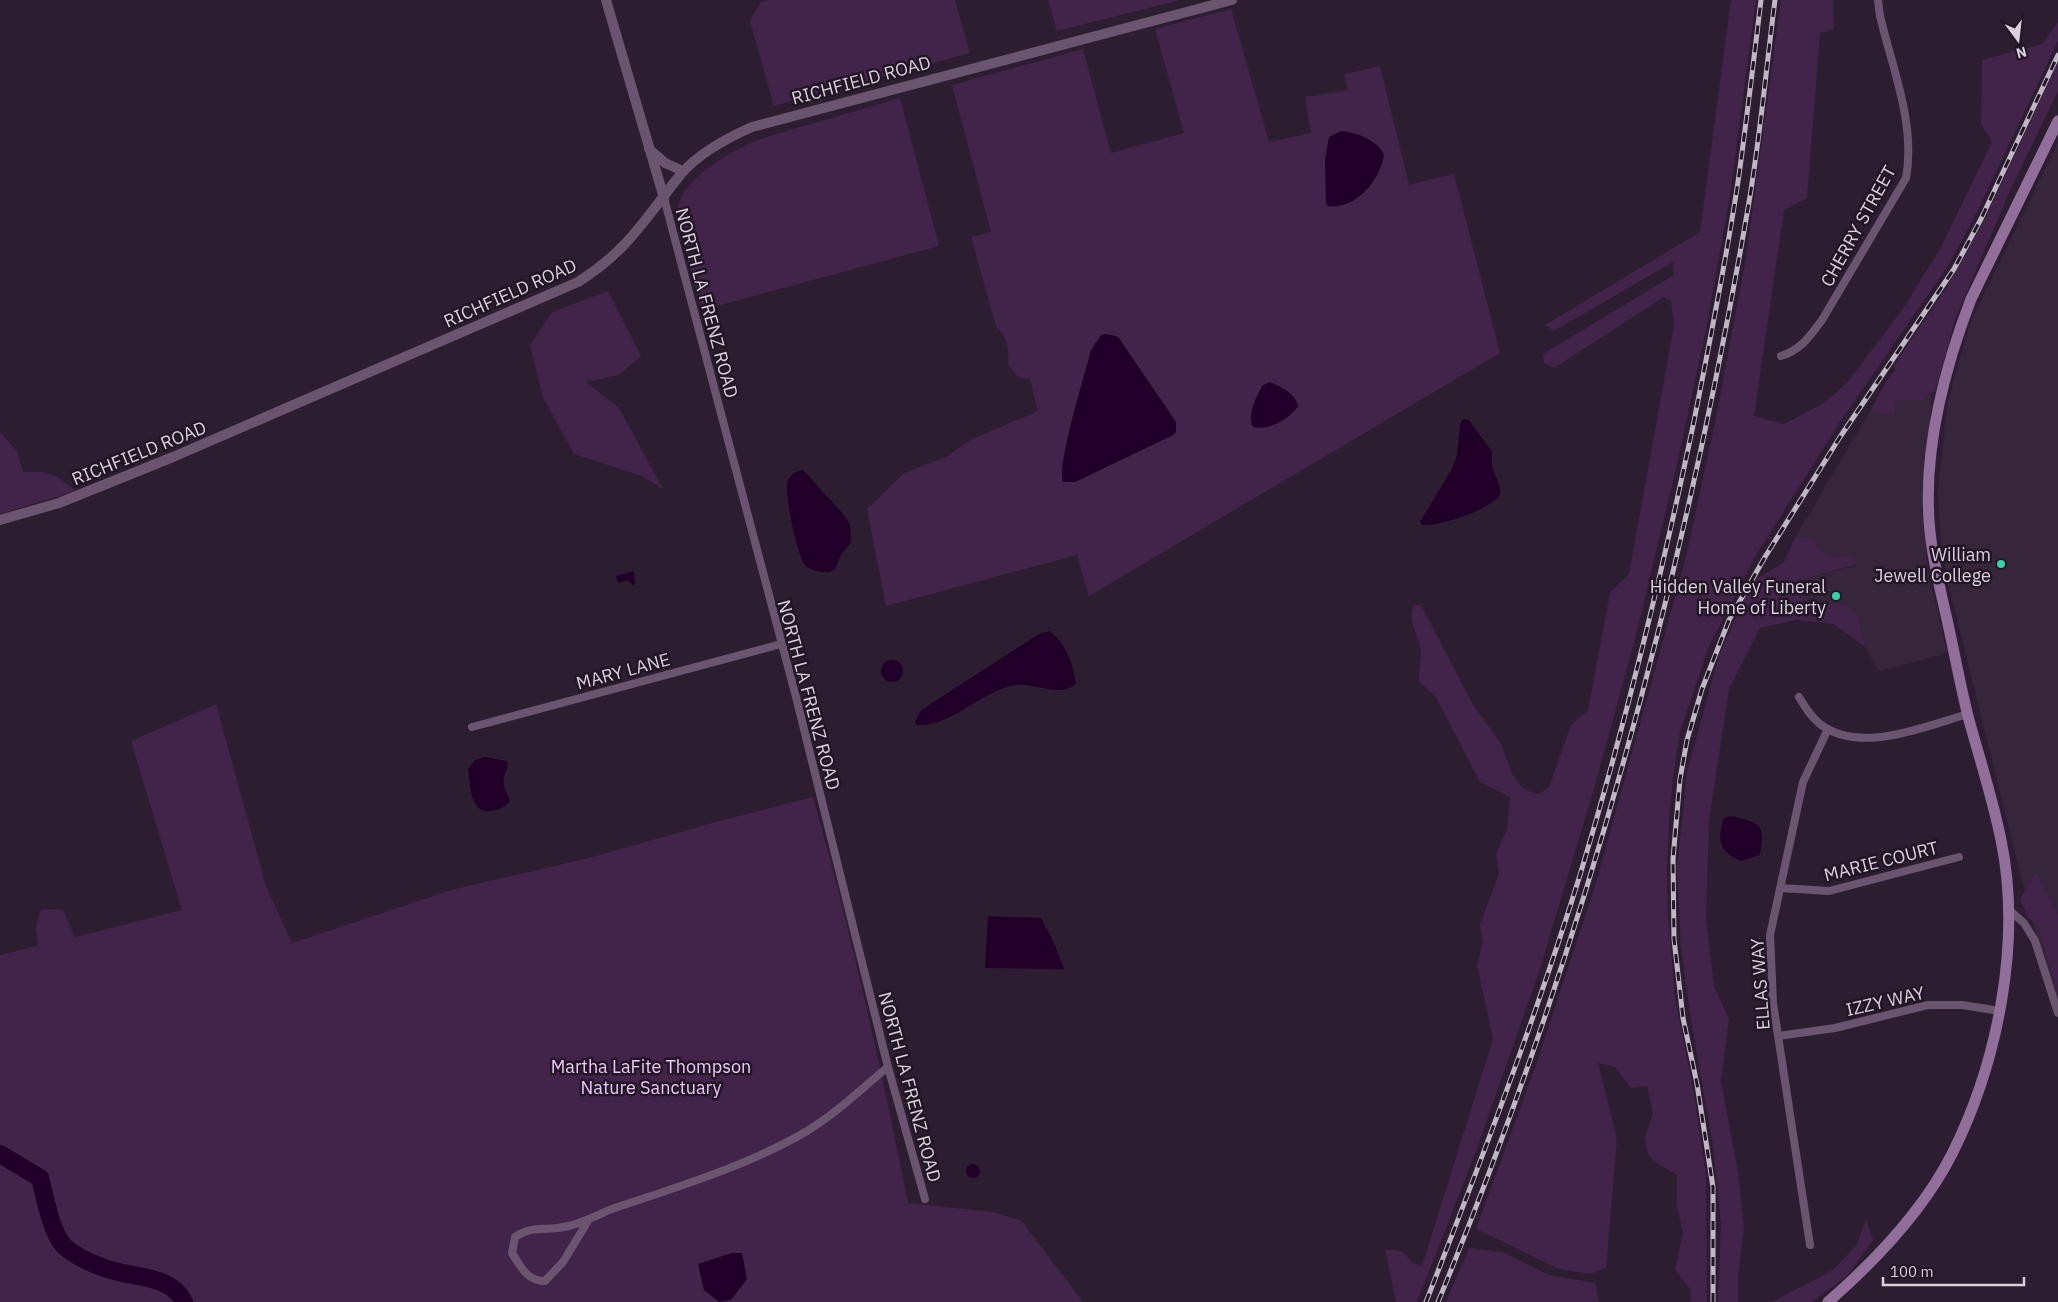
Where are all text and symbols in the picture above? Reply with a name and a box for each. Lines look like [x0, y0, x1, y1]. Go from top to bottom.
north arrow [1993, 15, 2043, 65]
text: N [2014, 43, 2029, 63]
street label: RICHFIELD ROAD [789, 50, 933, 110]
street label: CHERRY STREET [1815, 161, 1901, 291]
street label: NORTH LA FRENZ ROAD [671, 205, 743, 401]
street label: RICHFIELD ROAD [440, 253, 580, 333]
street label: RICHFIELD ROAD [68, 416, 210, 490]
place label: William Jewell College [1874, 543, 1991, 587]
marker: William Jewell College [1995, 558, 2007, 570]
place label: Hidden Valley Funeral Home of Liberty [1650, 575, 1826, 619]
marker: Hidden Valley Funeral Home of Liberty [1830, 590, 1842, 602]
street label: NORTH LA FRENZ ROAD [773, 597, 845, 793]
street label: MARY LANE [574, 647, 672, 695]
street label: MARIE COURT [1822, 836, 1940, 886]
street label: ELLAS WAY [1745, 937, 1775, 1031]
street label: IZZY WAY [1843, 981, 1927, 1021]
street label: NORTH LA FRENZ ROAD [874, 989, 946, 1185]
park label: Martha LaFite Thompson Nature Sanctuary [551, 1055, 751, 1099]
scale bar [1883, 1254, 2024, 1286]
text: 100 m [1890, 1262, 1934, 1281]

